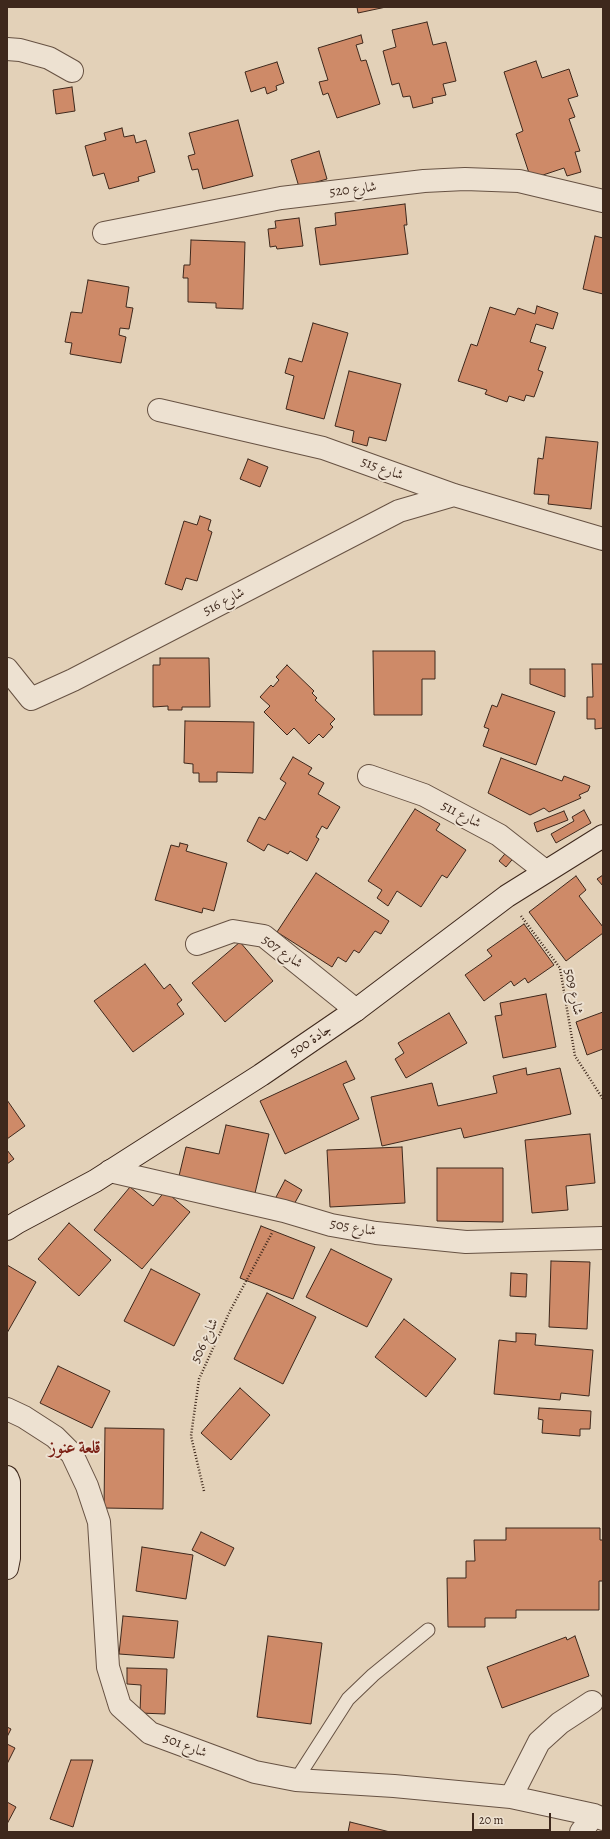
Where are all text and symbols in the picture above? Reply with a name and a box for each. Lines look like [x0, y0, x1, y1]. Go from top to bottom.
street label: شارع 520 [329, 179, 377, 201]
street label: شارع 515 [358, 454, 406, 484]
street label: شارع 516 [200, 584, 248, 620]
street label: شارع 511 [438, 798, 484, 832]
street label: شارع 507 [258, 932, 306, 972]
street label: شارع 509 [560, 967, 586, 1017]
street label: جادة 500 [287, 1021, 335, 1061]
street label: شارع 505 [329, 1216, 377, 1240]
street label: شارع 506 [187, 1316, 223, 1366]
district label: قلعة عنوز [49, 1438, 101, 1460]
street label: شارع 501 [161, 1730, 209, 1762]
scale bar [474, 1805, 553, 1831]
text: 20 m [479, 1812, 503, 1828]

